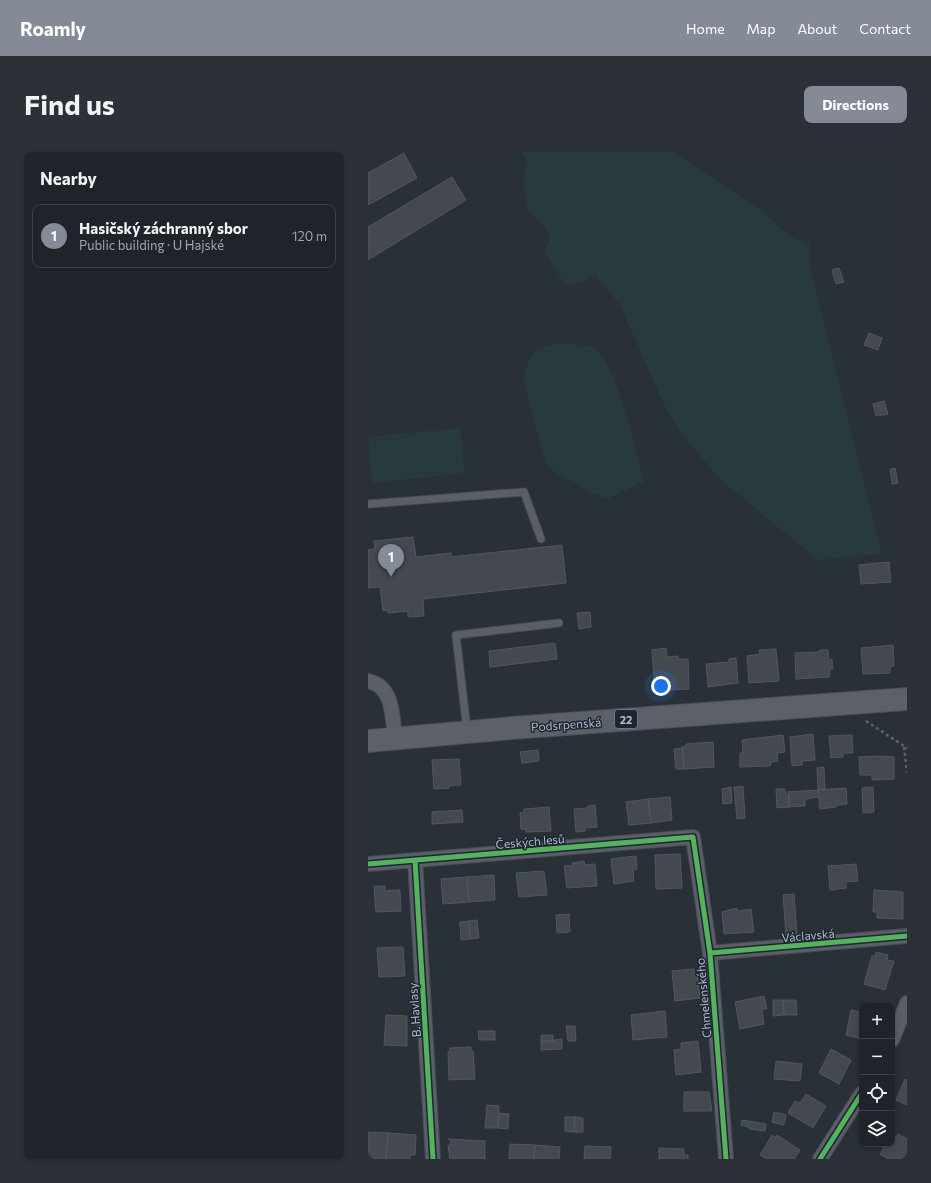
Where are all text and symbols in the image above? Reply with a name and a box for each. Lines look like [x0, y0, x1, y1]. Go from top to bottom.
text: Roamly [20, 17, 86, 40]
text: Home [686, 20, 725, 37]
text: Map [747, 20, 775, 37]
text: About [797, 20, 837, 37]
text: Contact [859, 20, 911, 37]
button: Directions [804, 86, 907, 123]
text: Find us [24, 87, 115, 121]
text: Nearby [40, 168, 97, 189]
text: Hasičský záchranný sbor [79, 219, 248, 237]
text: 1 [51, 228, 57, 244]
text: 120 m [292, 228, 327, 244]
text: Public building · U Hajské [79, 237, 224, 253]
pin: 1 [378, 544, 404, 577]
your location [651, 676, 671, 696]
road number: 22 [615, 710, 637, 728]
street label: Podsrpenská [531, 715, 601, 733]
street label: Českých lesů [495, 831, 565, 851]
street label: Václavská [781, 926, 835, 944]
street label: Chmelenského [693, 957, 713, 1039]
street label: B. Havlasy [405, 982, 423, 1038]
map controls [859, 1003, 895, 1147]
button: + [859, 1003, 895, 1039]
button: − [859, 1039, 895, 1075]
button: locate [859, 1075, 895, 1111]
button: layers [859, 1111, 895, 1147]

